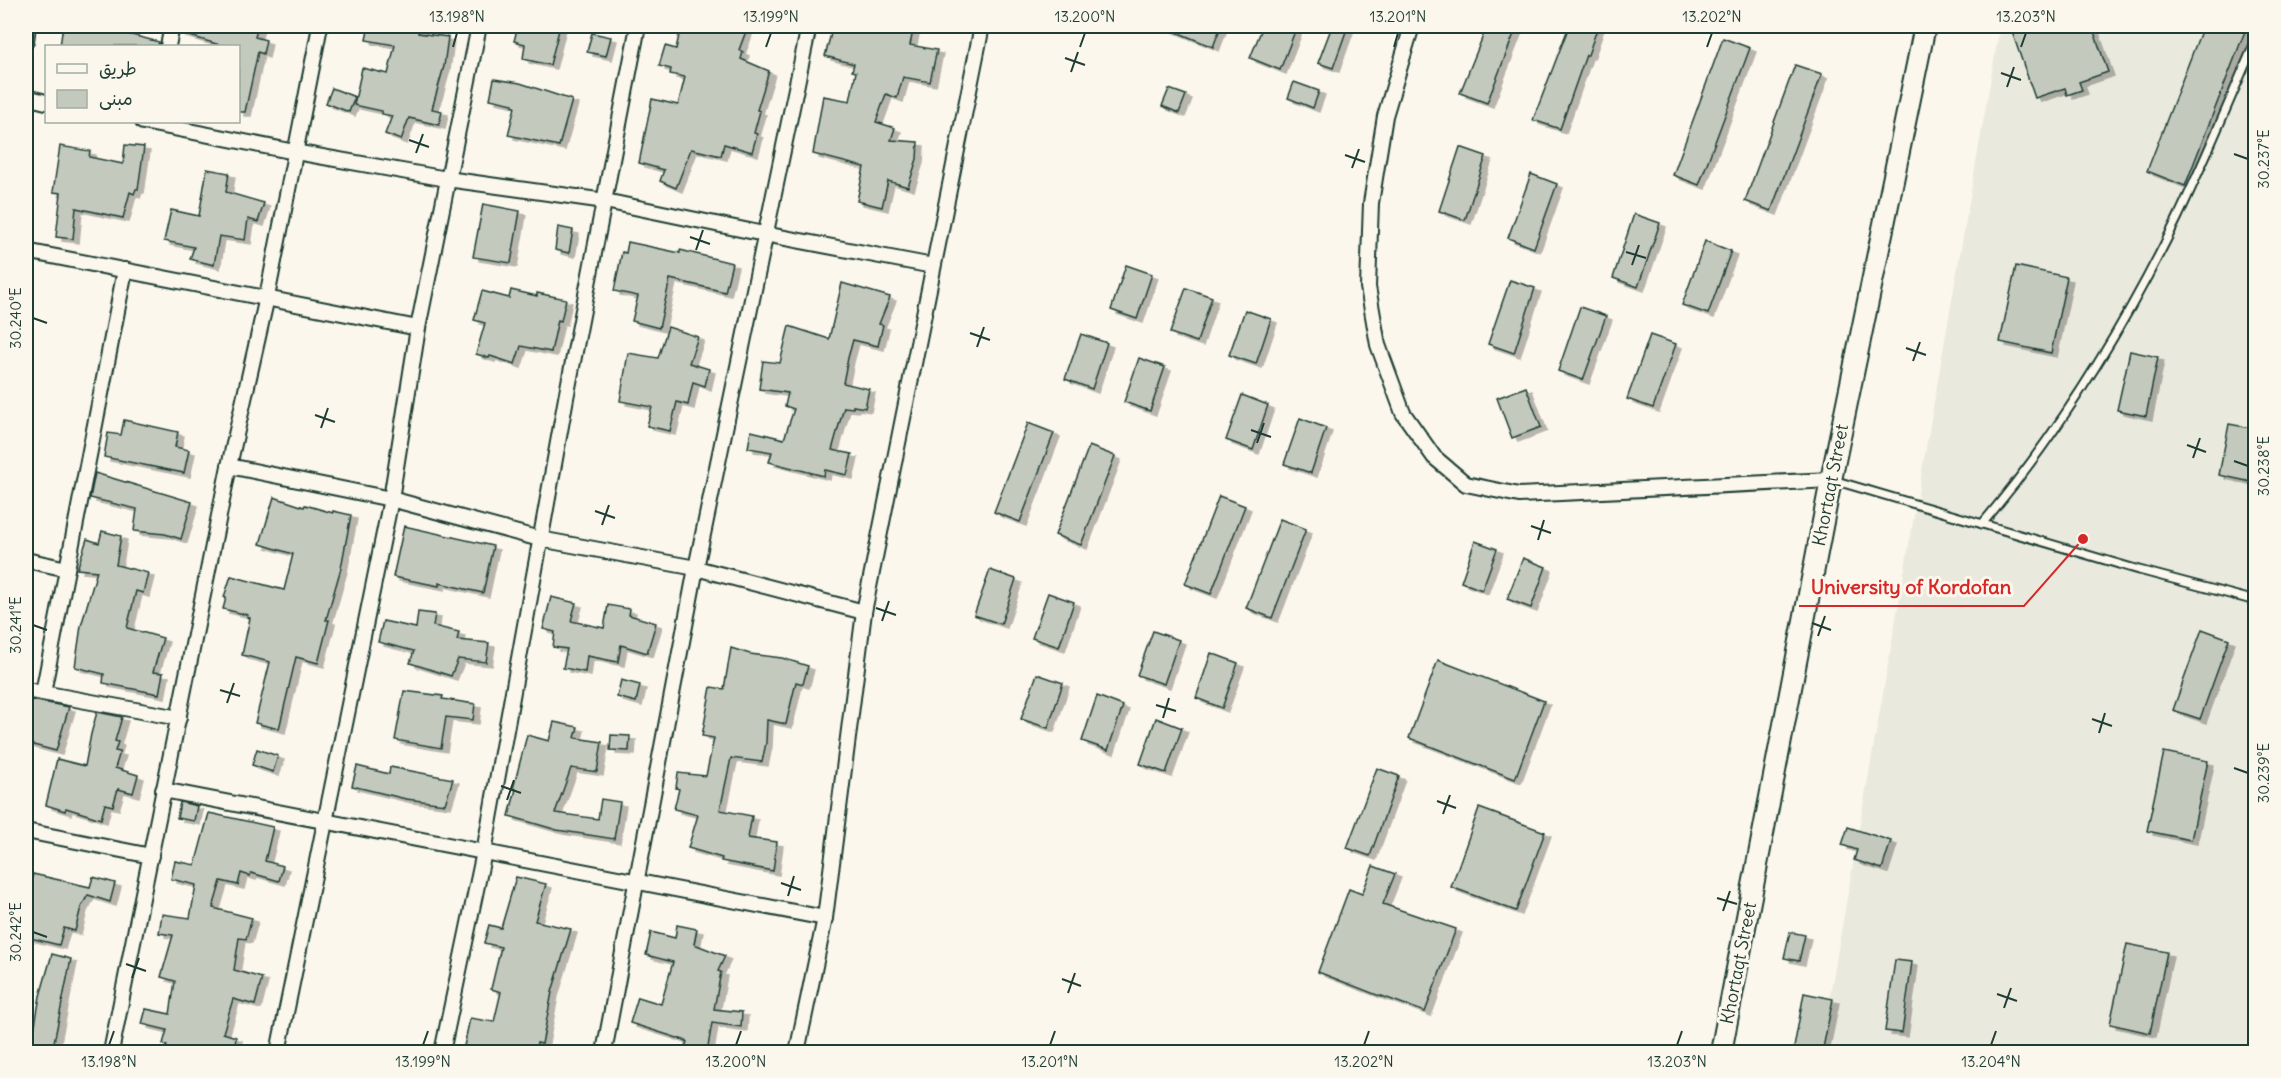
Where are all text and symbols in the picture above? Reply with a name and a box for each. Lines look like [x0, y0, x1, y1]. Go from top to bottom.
text: 13.198°N [429, 7, 485, 26]
text: 13.199°N [743, 7, 799, 26]
text: 13.200°N [1055, 7, 1115, 26]
text: 13.201°N [1369, 7, 1427, 26]
text: 13.202°N [1682, 7, 1742, 26]
text: 13.203°N [1996, 7, 2056, 26]
legend [45, 45, 240, 123]
text: طريق [99, 57, 137, 80]
text: مبنى [99, 87, 133, 110]
text: 30.237°E [2254, 129, 2273, 189]
text: 30.240°E [6, 287, 25, 349]
street label: Khortaqt Street [1807, 422, 1853, 548]
text: 30.238°E [2254, 435, 2273, 496]
callout: University of Kordofan [1799, 568, 2024, 606]
text: University of Kordofan [1811, 574, 2012, 599]
text: 30.241°E [6, 596, 25, 654]
text: 30.239°E [2254, 742, 2273, 803]
street label: Khortaqt Street [1715, 900, 1761, 1026]
text: 30.242°E [6, 902, 25, 962]
text: 13.198°N [81, 1052, 137, 1071]
text: 13.199°N [395, 1052, 451, 1071]
text: 13.200°N [706, 1052, 766, 1071]
text: 13.201°N [1021, 1052, 1079, 1071]
text: 13.202°N [1334, 1052, 1394, 1071]
text: 13.203°N [1647, 1052, 1707, 1071]
text: 13.204°N [1961, 1052, 2021, 1071]

